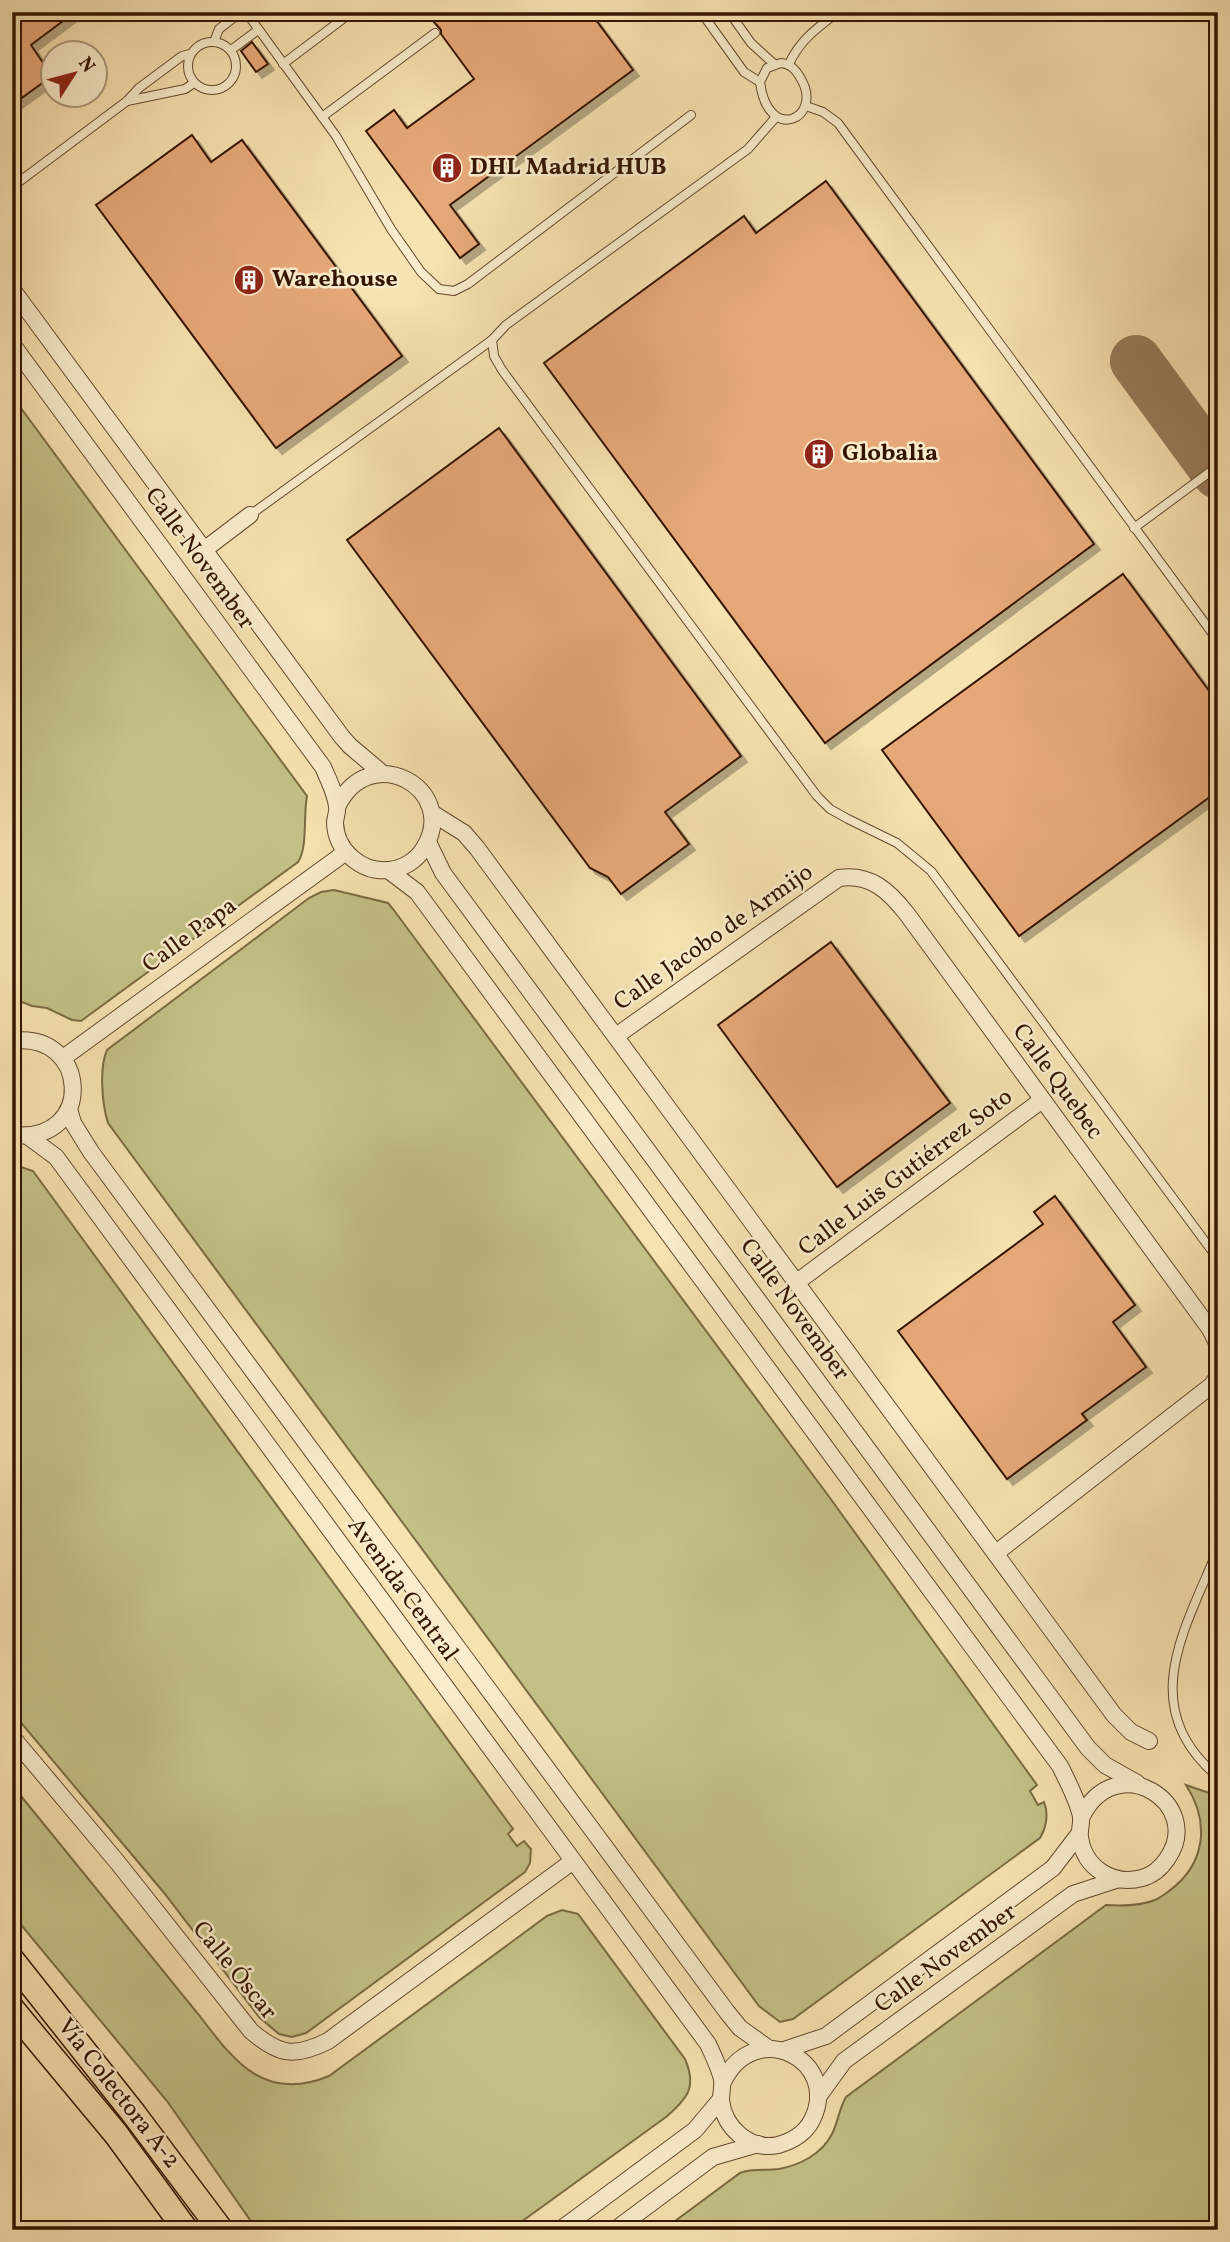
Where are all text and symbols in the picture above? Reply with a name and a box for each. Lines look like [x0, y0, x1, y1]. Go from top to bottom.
north arrow [38, 38, 108, 108]
text: N [72, 52, 101, 79]
building icon: DHL Madrid HUB [430, 151, 464, 185]
place label: DHL Madrid HUB [470, 151, 667, 185]
building icon: Warehouse [232, 263, 266, 297]
place label: Warehouse [272, 263, 398, 297]
building icon: Globalia [802, 437, 836, 471]
place label: Globalia [842, 437, 938, 471]
street label: Calle November [136, 481, 262, 637]
street label: Calle Jacobo de Armijo [607, 856, 821, 1020]
street label: Calle Papa [136, 890, 244, 982]
street label: Calle Quebec [1003, 1017, 1111, 1147]
street label: Calle Luis Gutiérrez Soto [792, 1081, 1020, 1265]
street label: Calle November [731, 1232, 857, 1388]
street label: Avenida Central [338, 1511, 466, 1669]
street label: Calle November [868, 1896, 1024, 2022]
street label: Calle Óscar [183, 1914, 285, 2028]
street label: Vía Colectora A-2 [48, 2011, 188, 2177]

